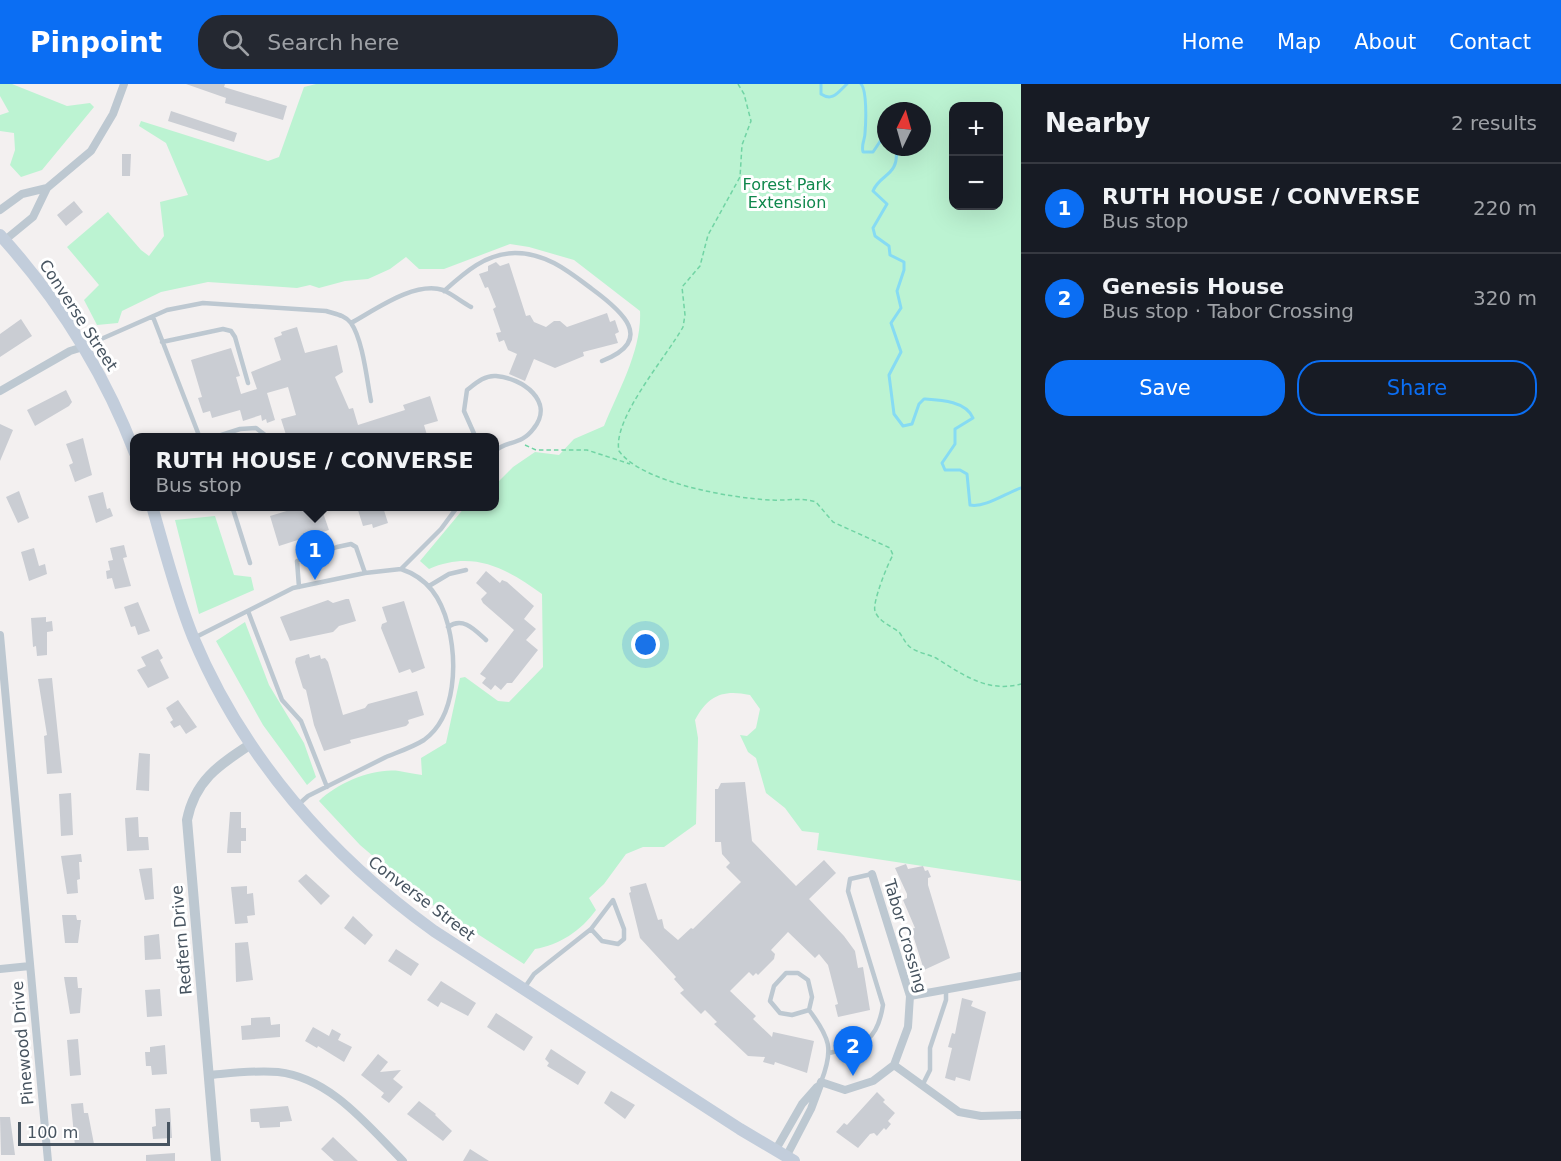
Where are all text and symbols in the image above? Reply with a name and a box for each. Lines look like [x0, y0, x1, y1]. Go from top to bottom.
search box [198, 15, 618, 69]
text: Pinpoint [30, 26, 162, 59]
icon: search [219, 26, 252, 59]
text: Search here [267, 30, 399, 55]
text: Home [1182, 30, 1244, 54]
text: Map [1277, 30, 1321, 54]
text: About [1354, 30, 1416, 54]
text: Contact [1449, 30, 1531, 54]
north arrow [877, 102, 931, 156]
map controls [949, 102, 1003, 210]
button: + [949, 102, 1003, 156]
text: Nearby [1045, 108, 1150, 138]
text: 2 results [1451, 111, 1537, 135]
button: − [949, 156, 1003, 210]
park label: Forest Park Extension [743, 175, 832, 212]
text: RUTH HOUSE / CONVERSE [1102, 184, 1420, 209]
text: 1 [1058, 196, 1071, 220]
text: 220 m [1473, 196, 1537, 220]
text: Bus stop [1102, 209, 1188, 233]
street label: Converse Street [36, 256, 122, 374]
text: Genesis House [1102, 274, 1284, 299]
text: 2 [1058, 286, 1071, 310]
text: 320 m [1473, 286, 1537, 310]
text: Bus stop · Tabor Crossing [1102, 299, 1354, 323]
button: Save [1045, 360, 1285, 416]
button: Share [1297, 360, 1537, 416]
popup [130, 433, 499, 511]
text: RUTH HOUSE / CONVERSE [155, 448, 474, 473]
text: Bus stop [155, 473, 242, 497]
pin: 1 [296, 530, 334, 580]
your location [631, 630, 660, 659]
street label: Converse Street [365, 852, 479, 945]
street label: Tabor Crossing [880, 876, 931, 995]
street label: Redfern Drive [167, 884, 196, 996]
street label: Pinewood Drive [8, 980, 37, 1106]
pin: 2 [834, 1026, 872, 1076]
scale bar [18, 1119, 170, 1146]
text: 100 m [27, 1123, 78, 1142]

